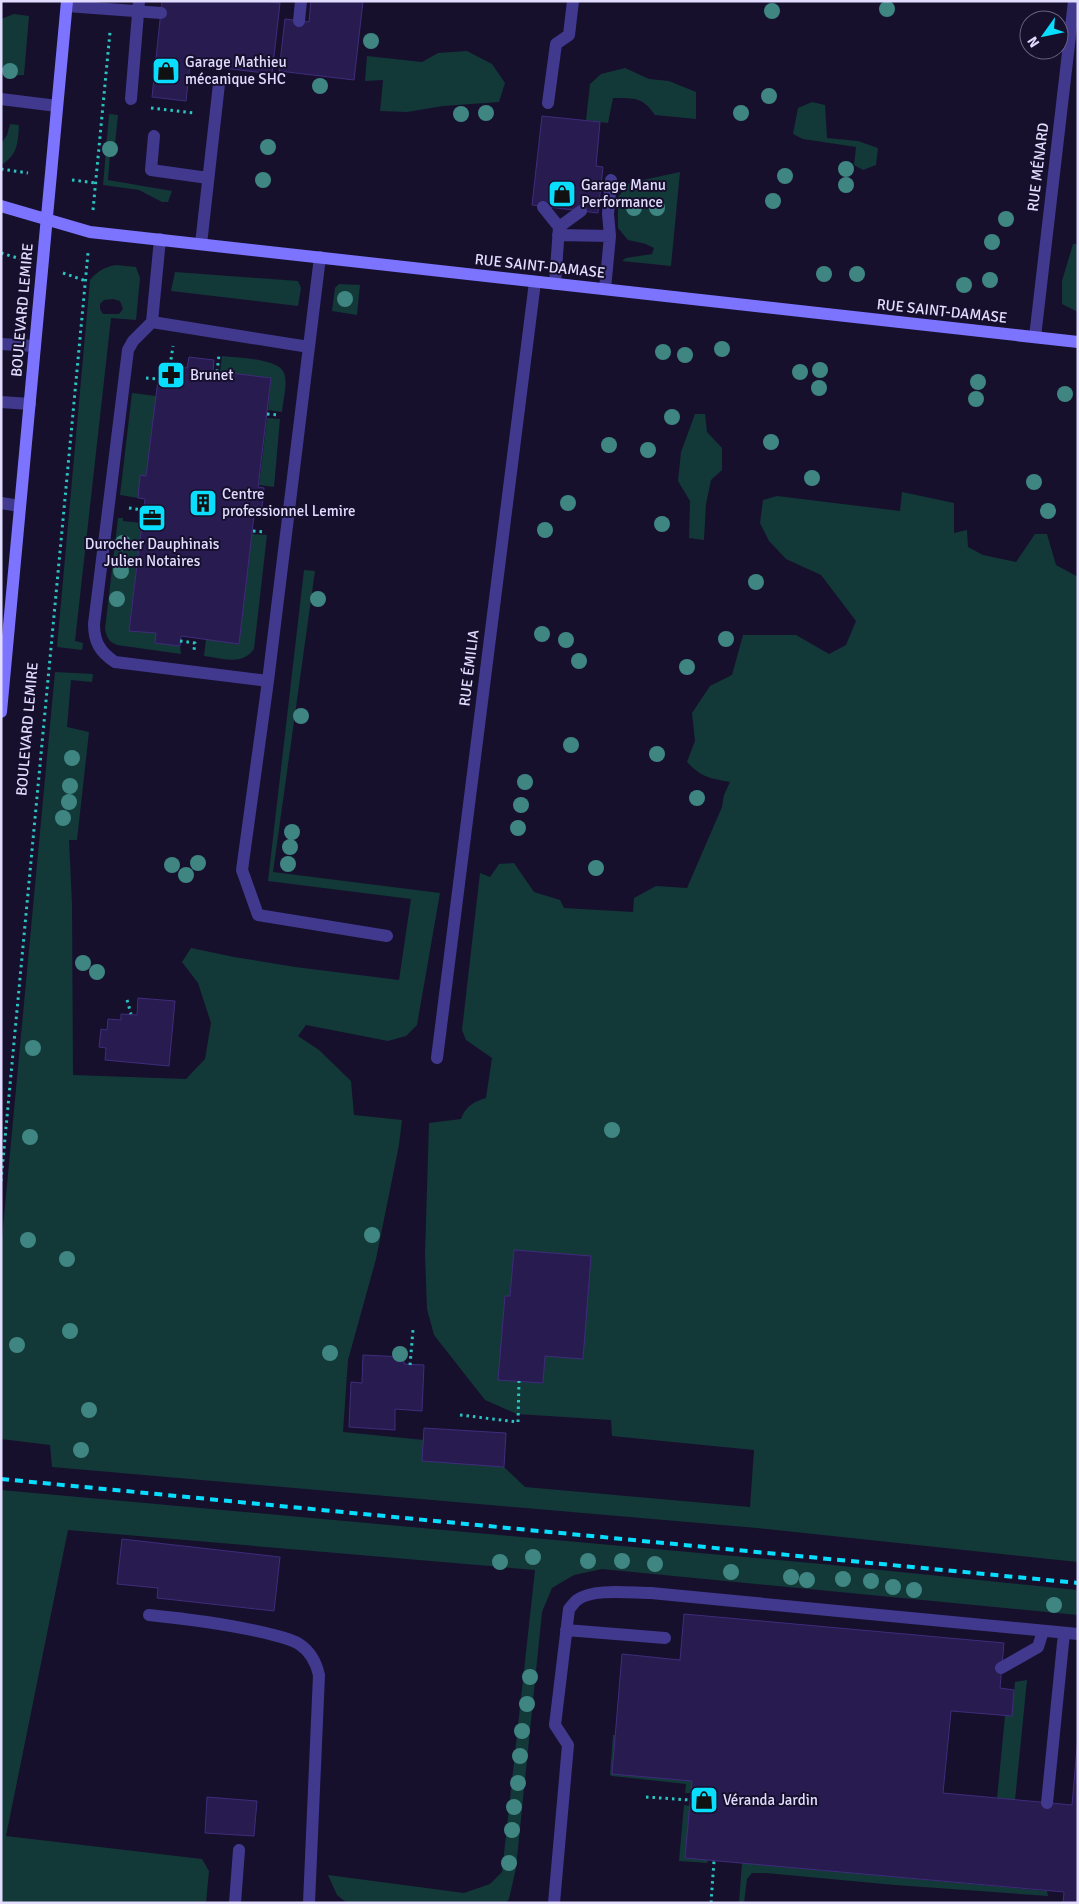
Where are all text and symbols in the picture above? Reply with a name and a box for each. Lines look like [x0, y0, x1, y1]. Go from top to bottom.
north arrow [1019, 10, 1069, 60]
text: N [1024, 33, 1043, 51]
place label: Garage Mathieu mécanique SHC [185, 53, 287, 88]
shop icon: Garage Mathieu mécanique SHC [151, 56, 181, 86]
street label: RUE MÉNARD [1023, 121, 1052, 212]
place label: Garage Manu Performance [581, 176, 666, 211]
shop icon: Garage Manu Performance [547, 179, 577, 209]
street label: BOULEVARD LEMIRE [7, 242, 37, 378]
street label: RUE SAINT-DAMASE [474, 250, 606, 282]
street label: RUE SAINT-DAMASE [876, 295, 1008, 327]
pharmacy icon: Brunet [156, 360, 186, 390]
place label: Brunet [190, 366, 234, 384]
place label: Centre professionnel Lemire [222, 485, 356, 520]
building icon: Centre professionnel Lemire [188, 488, 218, 518]
office icon: Durocher Dauphinais Julien Notaires [137, 503, 167, 533]
place label: Durocher Dauphinais Julien Notaires [85, 535, 220, 570]
street label: RUE ÉMILIA [454, 629, 483, 707]
street label: BOULEVARD LEMIRE [12, 661, 42, 797]
shop icon: Véranda Jardin [689, 1785, 719, 1815]
place label: Véranda Jardin [723, 1791, 818, 1809]

